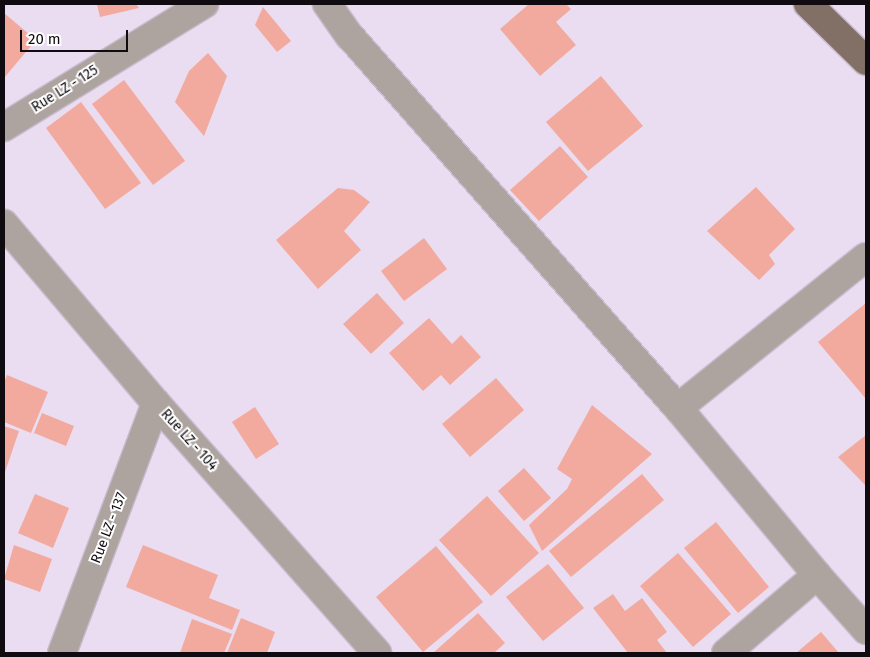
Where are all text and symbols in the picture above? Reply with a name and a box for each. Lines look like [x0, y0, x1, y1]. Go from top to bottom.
scale bar [22, 20, 130, 52]
text: 20 m [28, 30, 61, 48]
street label: Rue LZ - 125 [29, 62, 101, 116]
street label: Rue LZ - 104 [157, 406, 221, 474]
street label: Rue LZ - 137 [88, 490, 130, 566]

